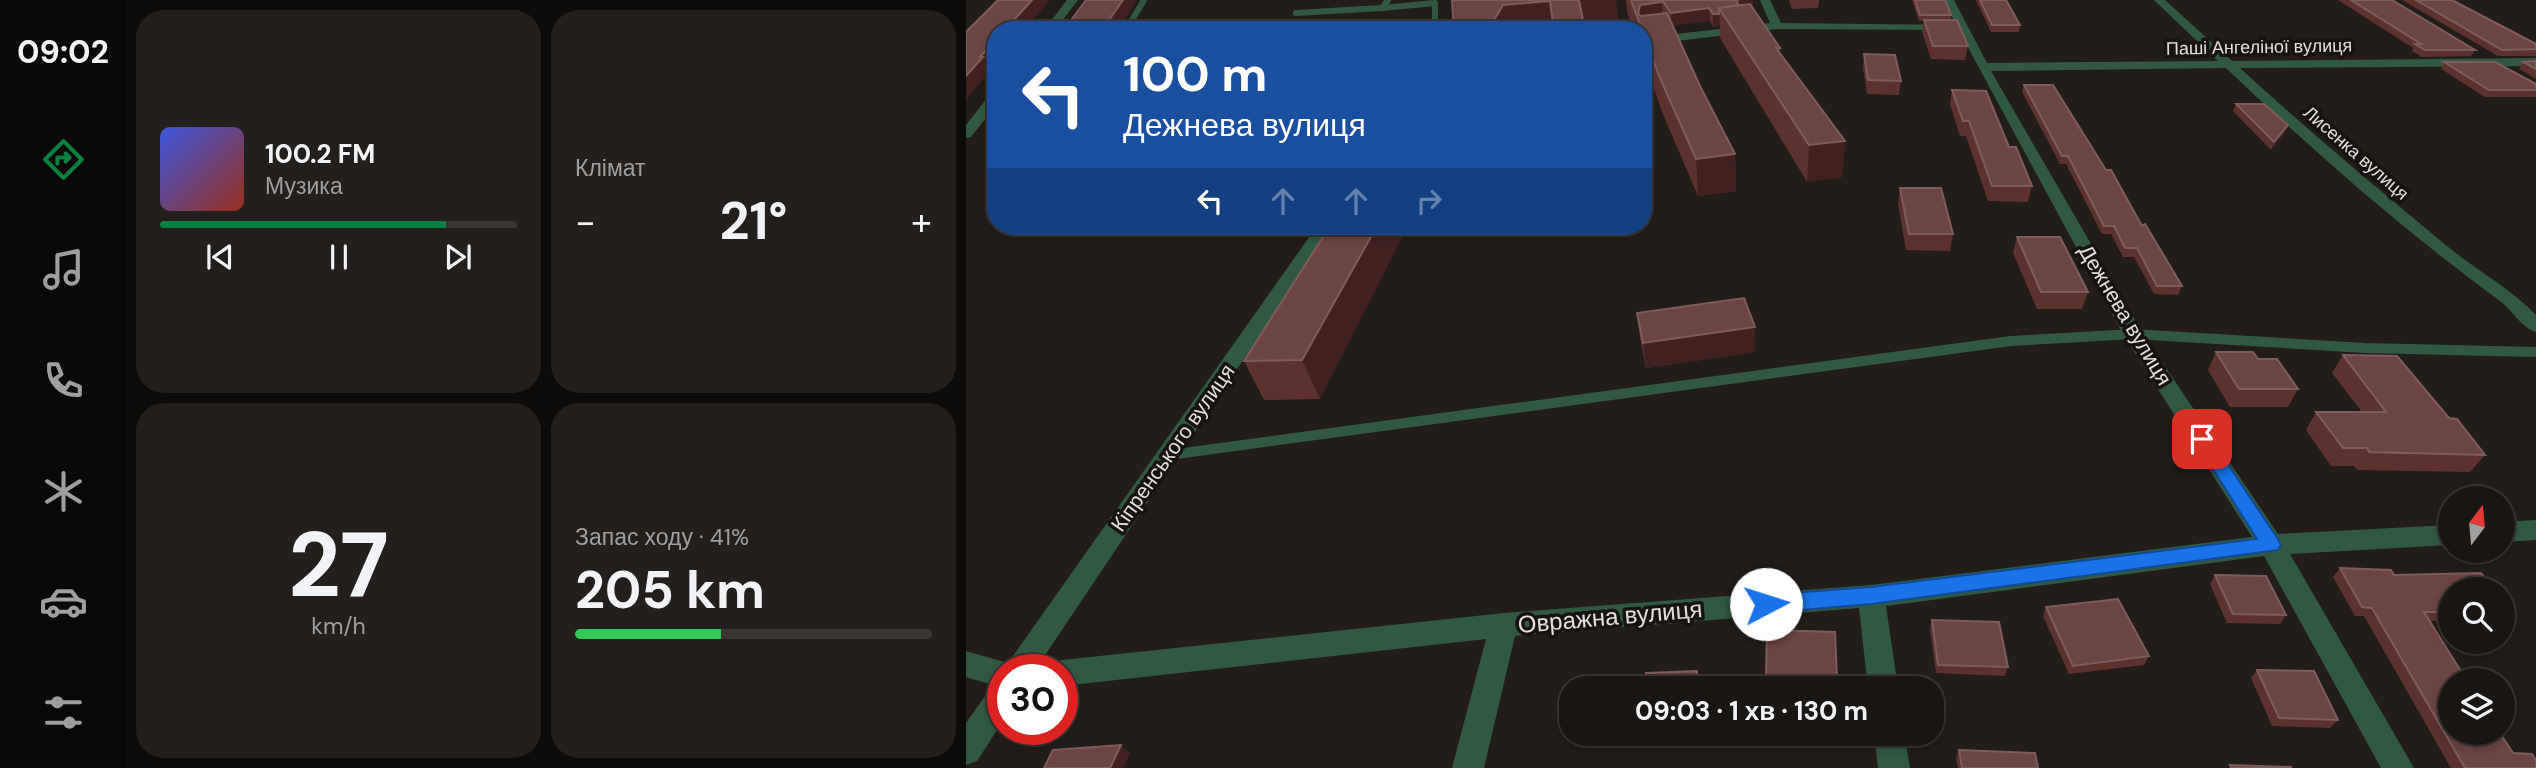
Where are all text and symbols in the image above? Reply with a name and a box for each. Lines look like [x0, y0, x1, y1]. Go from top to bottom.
text: 09:02 [17, 31, 109, 73]
street label: Паші Ангеліної вулиця [2166, 33, 2352, 61]
text: 100 m [1123, 42, 1267, 106]
icon: left [1008, 49, 1099, 140]
street label: Лисенка вулиця [2298, 101, 2414, 205]
text: Дежнева вулиця [1123, 104, 1366, 146]
icon: directions [39, 135, 88, 184]
text: 100.2 FM [265, 137, 375, 171]
text: Клімат [575, 153, 646, 183]
text: Музика [265, 171, 343, 201]
icon: left [1191, 182, 1229, 220]
icon: ahead [1264, 182, 1302, 220]
icon: ahead [1337, 182, 1375, 220]
icon: right [1410, 182, 1448, 220]
text: 21° [720, 187, 787, 255]
text: − [575, 197, 596, 247]
text: + [911, 197, 932, 247]
icon: previous [201, 238, 239, 276]
icon: pause [320, 238, 358, 276]
icon: next [439, 238, 477, 276]
street label: Дежнева вулиця [2072, 240, 2178, 390]
icon: music [39, 245, 88, 294]
icon: phone [39, 356, 88, 405]
street label: Кіпренського вулиця [1105, 359, 1241, 537]
pin [2172, 409, 2232, 469]
icon: arrive [2183, 420, 2221, 458]
icon: climate [39, 467, 88, 516]
north arrow [2438, 486, 2515, 564]
map controls [2438, 486, 2515, 745]
text: 27 [288, 506, 389, 624]
text: Запас ходу · 41% [575, 522, 749, 552]
text: 205 km [575, 556, 765, 624]
position arrow [1729, 567, 1803, 641]
icon: car [39, 577, 88, 626]
button: search [2438, 577, 2515, 654]
street label: Овражна вулиця [1516, 593, 1703, 640]
text: km/h [311, 611, 366, 641]
speed limit sign: 30 [987, 654, 1078, 745]
button: layers [2438, 668, 2515, 745]
icon: filters [39, 688, 88, 737]
text: 09:03 · 1 хв · 130 m [1635, 694, 1868, 728]

